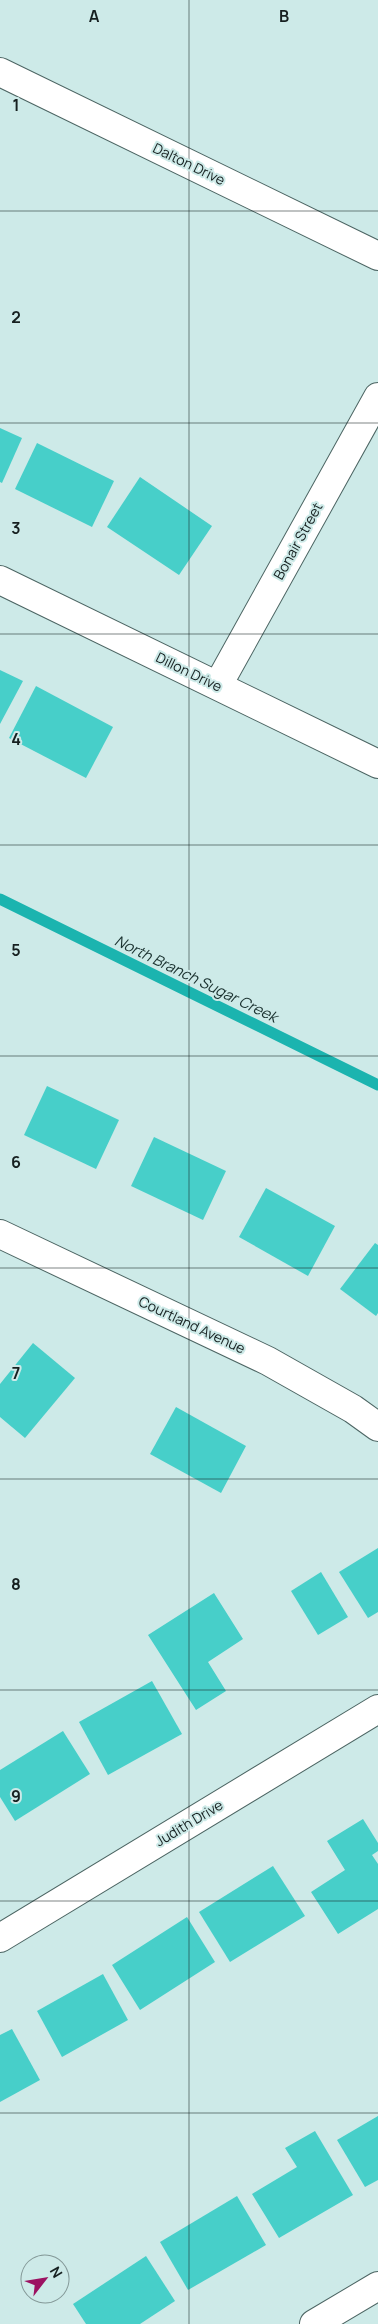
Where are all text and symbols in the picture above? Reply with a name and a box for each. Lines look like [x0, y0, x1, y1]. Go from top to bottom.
text: A [89, 5, 100, 27]
text: B [279, 5, 289, 27]
text: 1 [12, 94, 20, 116]
street label: Dalton Drive [150, 138, 228, 189]
text: 2 [11, 306, 21, 328]
street label: Bonair Street [269, 499, 327, 583]
text: 3 [11, 517, 21, 539]
street label: Dillon Drive [153, 647, 225, 696]
text: 4 [11, 728, 21, 750]
water label: North Branch Sugar Creek [111, 930, 284, 1028]
text: 5 [11, 939, 21, 961]
text: 6 [11, 1151, 21, 1173]
street label: Courtland Avenue [136, 1292, 249, 1358]
text: 7 [12, 1362, 20, 1384]
text: 8 [11, 1573, 21, 1595]
text: 9 [11, 1785, 21, 1807]
street label: Judith Drive [151, 1795, 226, 1850]
north arrow [20, 2254, 70, 2304]
text: N [46, 2263, 67, 2281]

